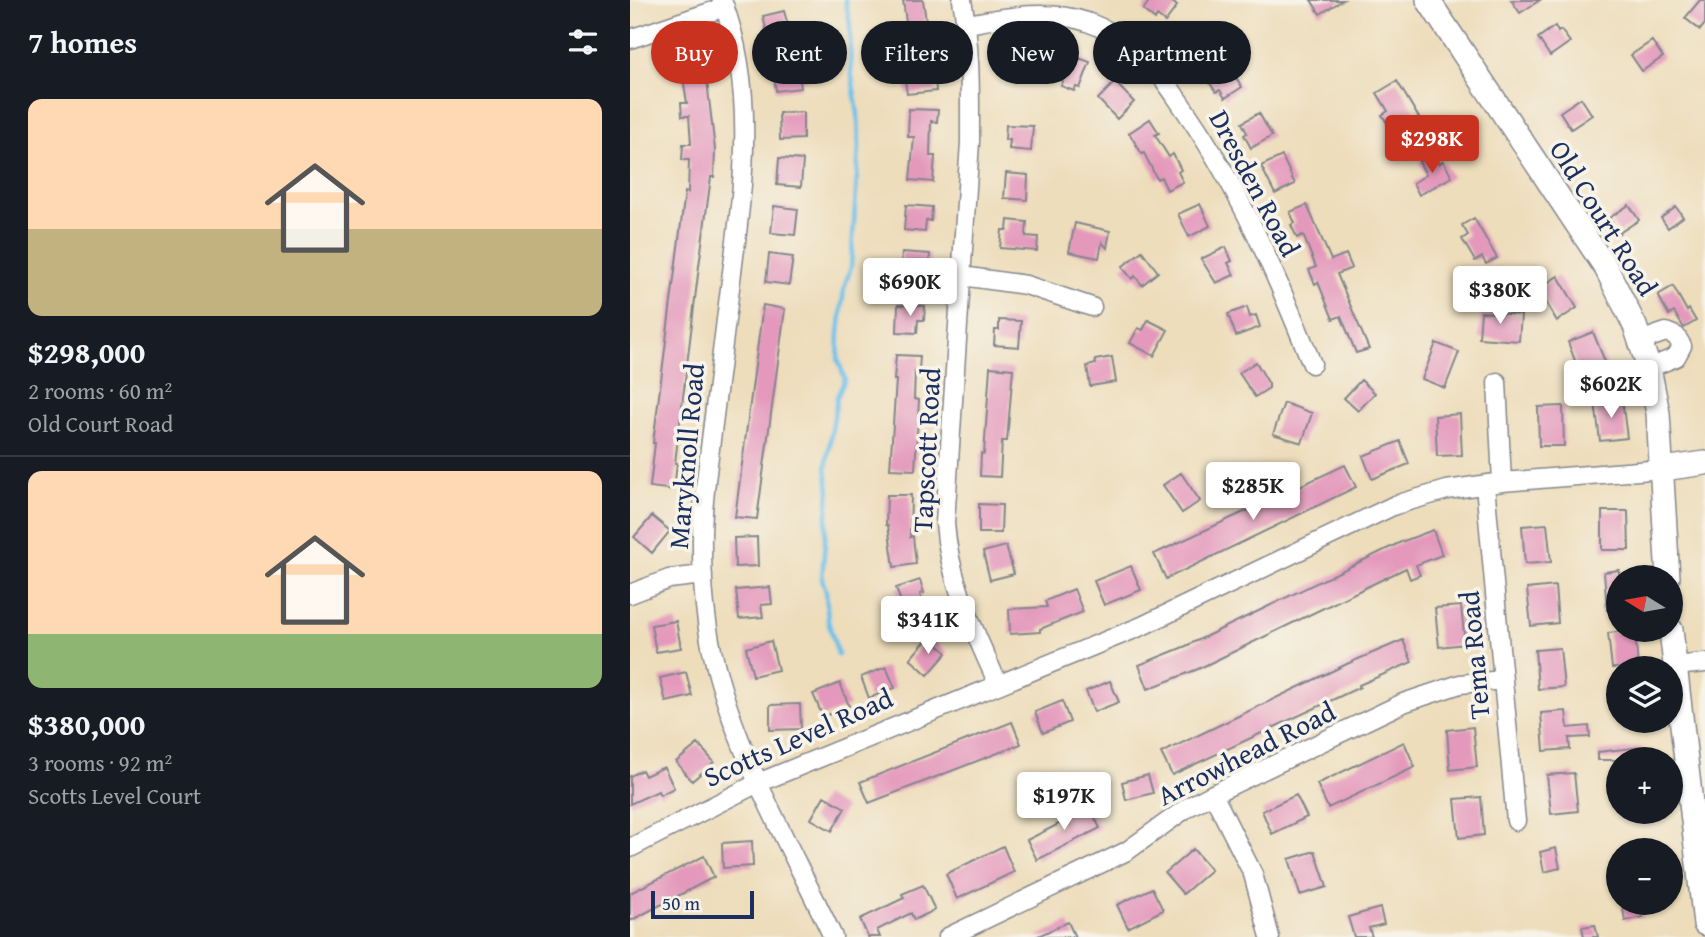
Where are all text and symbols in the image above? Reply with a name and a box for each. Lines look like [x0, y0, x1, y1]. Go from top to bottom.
text: 7 homes [28, 20, 137, 64]
chip: Buy [651, 21, 738, 84]
chip: Rent [752, 21, 847, 84]
chip: Filters [861, 21, 973, 84]
chip: New [987, 21, 1079, 84]
chip: Apartment [1093, 21, 1251, 84]
icon: filters [564, 23, 602, 61]
street label: Dresden Road [1200, 102, 1311, 263]
pin: $298K [1383, 116, 1481, 175]
text: $298K [1401, 121, 1463, 154]
street label: Old Court Road [1540, 132, 1669, 304]
icon: home [252, 145, 378, 271]
pin: $690K [861, 258, 959, 318]
text: $690K [879, 264, 941, 297]
pin: $380K [1451, 266, 1549, 326]
text: $380K [1469, 272, 1531, 305]
text: $298,000 [28, 330, 145, 374]
pin: $602K [1562, 360, 1660, 420]
street label: Maryknoll Road [657, 361, 714, 551]
street label: Tapscott Road [901, 366, 950, 534]
text: $602K [1580, 366, 1642, 399]
text: 2 rooms · 60 m² [28, 374, 172, 407]
text: Old Court Road [28, 407, 173, 440]
pin: $285K [1204, 462, 1302, 522]
text: $285K [1222, 468, 1284, 501]
icon: home [252, 517, 378, 643]
north arrow [1606, 565, 1684, 642]
map controls [1606, 565, 1683, 915]
street label: Tema Road [1447, 589, 1500, 721]
pin: $341K [879, 596, 977, 656]
text: $341K [897, 602, 959, 635]
button: layers [1606, 656, 1683, 733]
street label: Scotts Level Road [697, 676, 899, 797]
street label: Arrowhead Road [1150, 690, 1342, 815]
text: $380,000 [28, 702, 145, 746]
text: 3 rooms · 92 m² [28, 746, 172, 779]
button: + [1606, 747, 1683, 824]
pin: $197K [1015, 772, 1113, 832]
text: $197K [1033, 778, 1095, 811]
text: Scotts Level Court [28, 779, 201, 812]
button: − [1606, 838, 1683, 915]
scale bar [651, 888, 754, 920]
text: 50 m [662, 889, 700, 917]

